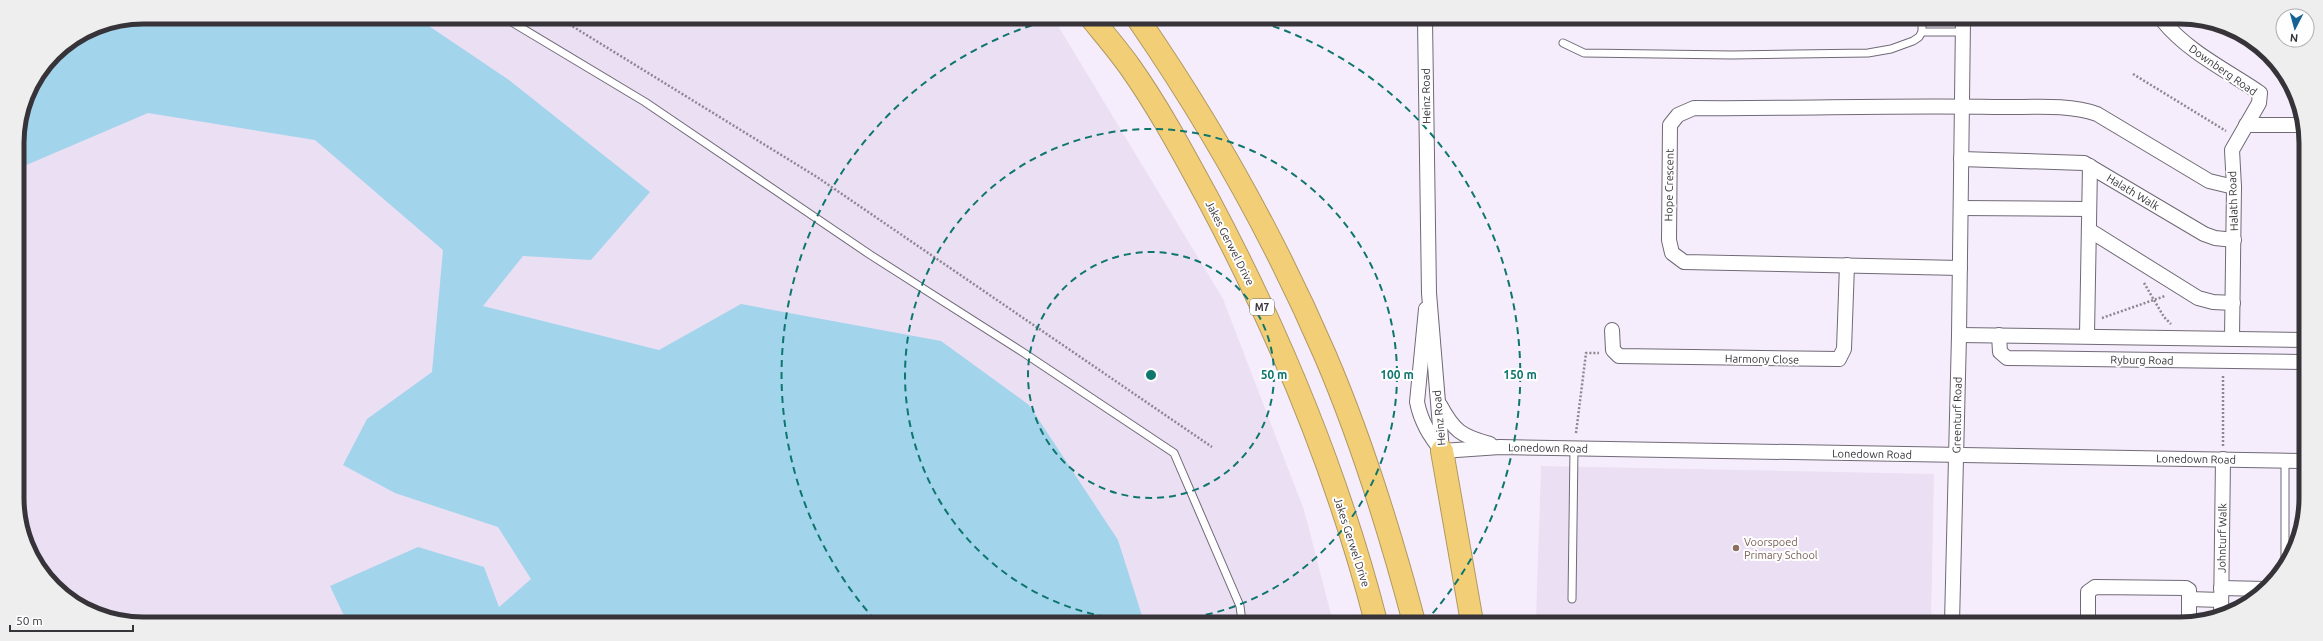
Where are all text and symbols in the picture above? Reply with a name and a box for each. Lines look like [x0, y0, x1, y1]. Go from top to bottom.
north arrow [2275, 8, 2315, 48]
text: N [2289, 32, 2299, 44]
street label: Downberg Road [2187, 42, 2259, 98]
street label: Heinz Road [1420, 68, 1432, 124]
street label: Hope Crescent [1662, 148, 1676, 221]
street label: Halath Road [2226, 171, 2240, 231]
street label: Halath Walk [2105, 172, 2162, 213]
street label: Jakes Gerwel Drive [1203, 199, 1257, 287]
road number: M7 [1250, 299, 1274, 315]
street label: Harmony Close [1725, 352, 1799, 366]
street label: Ryburg Road [2110, 353, 2174, 367]
centre of rings [1144, 368, 1158, 382]
text: 50 m [1261, 368, 1287, 381]
text: 100 m [1380, 368, 1414, 381]
text: 150 m [1503, 368, 1537, 381]
street label: Greenturf Road [1950, 377, 1964, 453]
street label: Heinz Road [1431, 390, 1447, 446]
street label: Lonedown Road [1508, 441, 1588, 455]
street label: Lonedown Road [1832, 447, 1912, 461]
street label: Lonedown Road [2156, 452, 2236, 466]
street label: Jakes Gerwel Drive [1332, 496, 1372, 588]
street label: Johnturf Walk [2215, 502, 2229, 573]
place label: Voorspoed Primary School [1744, 536, 1818, 561]
marker: Voorspoed Primary School [1731, 543, 1741, 553]
scale bar [10, 607, 133, 633]
text: 50 m [16, 614, 43, 627]

